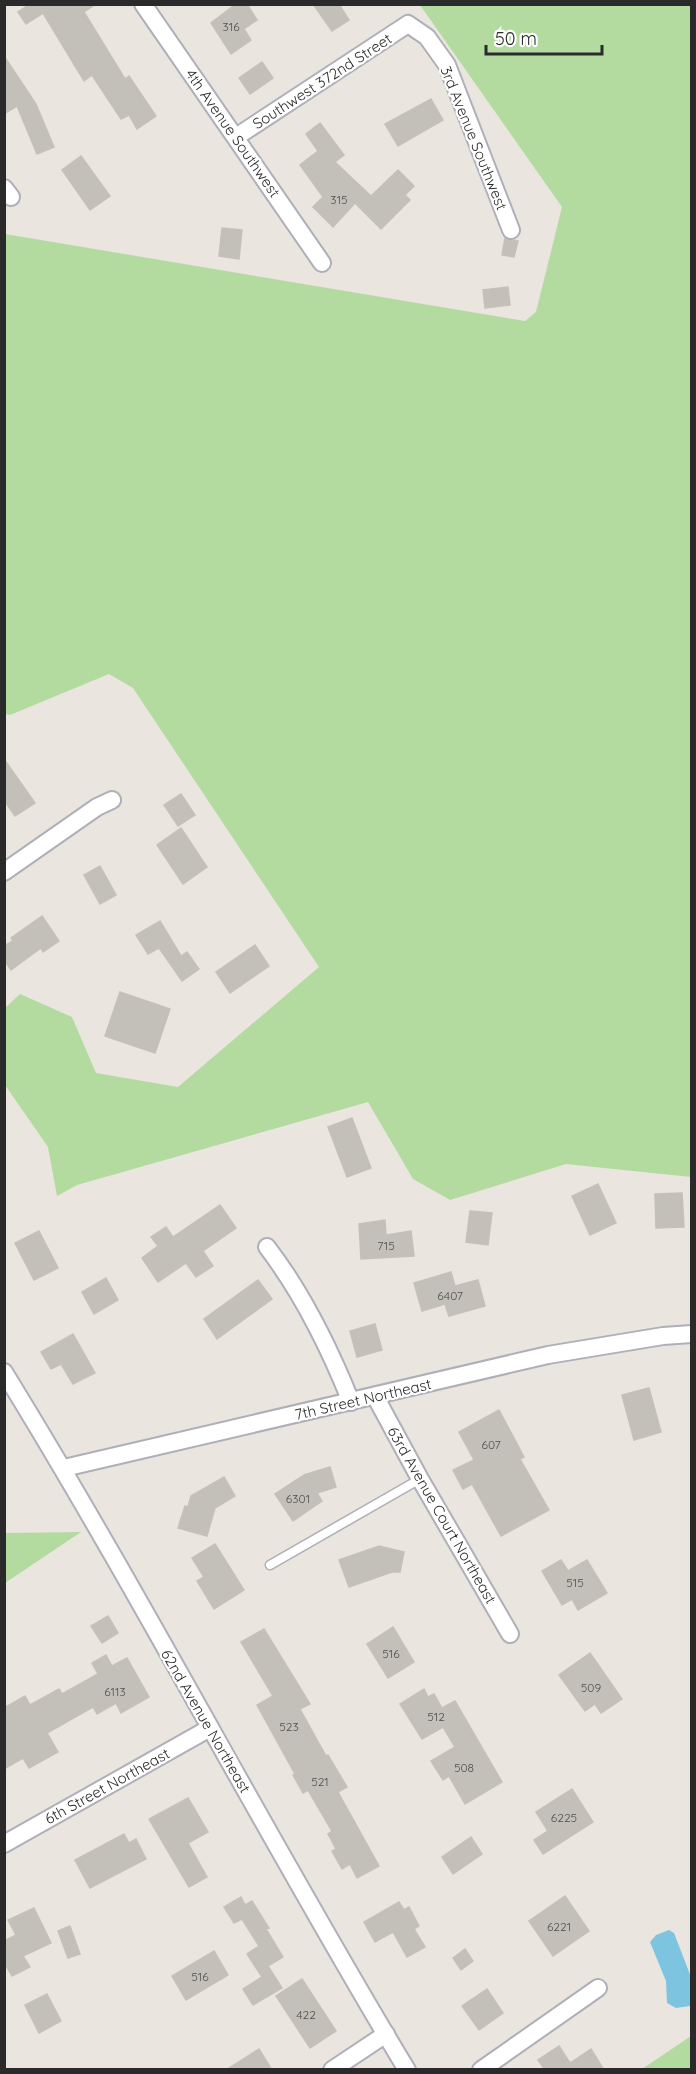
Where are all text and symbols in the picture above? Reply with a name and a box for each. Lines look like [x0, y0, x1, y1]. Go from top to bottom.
scale bar [486, 18, 602, 56]
house number: 316 [222, 19, 240, 34]
text: 50 m [495, 27, 537, 50]
street label: Southwest 372nd Street [249, 29, 395, 133]
street label: 3rd Avenue Southwest [436, 63, 512, 213]
street label: 4th Avenue Southwest [181, 65, 285, 201]
house number: 315 [330, 192, 348, 207]
house number: 715 [377, 1238, 395, 1253]
house number: 6407 [437, 1288, 463, 1303]
street label: 7th Street Northeast [293, 1374, 433, 1424]
street label: 63rd Avenue Court Northeast [383, 1423, 501, 1607]
house number: 607 [481, 1437, 501, 1452]
house number: 6301 [286, 1491, 310, 1506]
house number: 515 [566, 1575, 584, 1590]
street label: 62nd Avenue Northeast [157, 1646, 255, 1796]
house number: 516 [382, 1646, 400, 1661]
house number: 509 [581, 1680, 601, 1695]
house number: 6113 [104, 1684, 126, 1699]
house number: 512 [427, 1709, 445, 1724]
house number: 523 [279, 1719, 299, 1734]
street label: 6th Street Northeast [41, 1744, 173, 1828]
house number: 508 [454, 1760, 474, 1775]
house number: 521 [311, 1774, 329, 1789]
house number: 6225 [551, 1810, 577, 1825]
house number: 6221 [547, 1919, 571, 1934]
house number: 516 [191, 1969, 209, 1984]
house number: 422 [296, 2007, 316, 2022]

